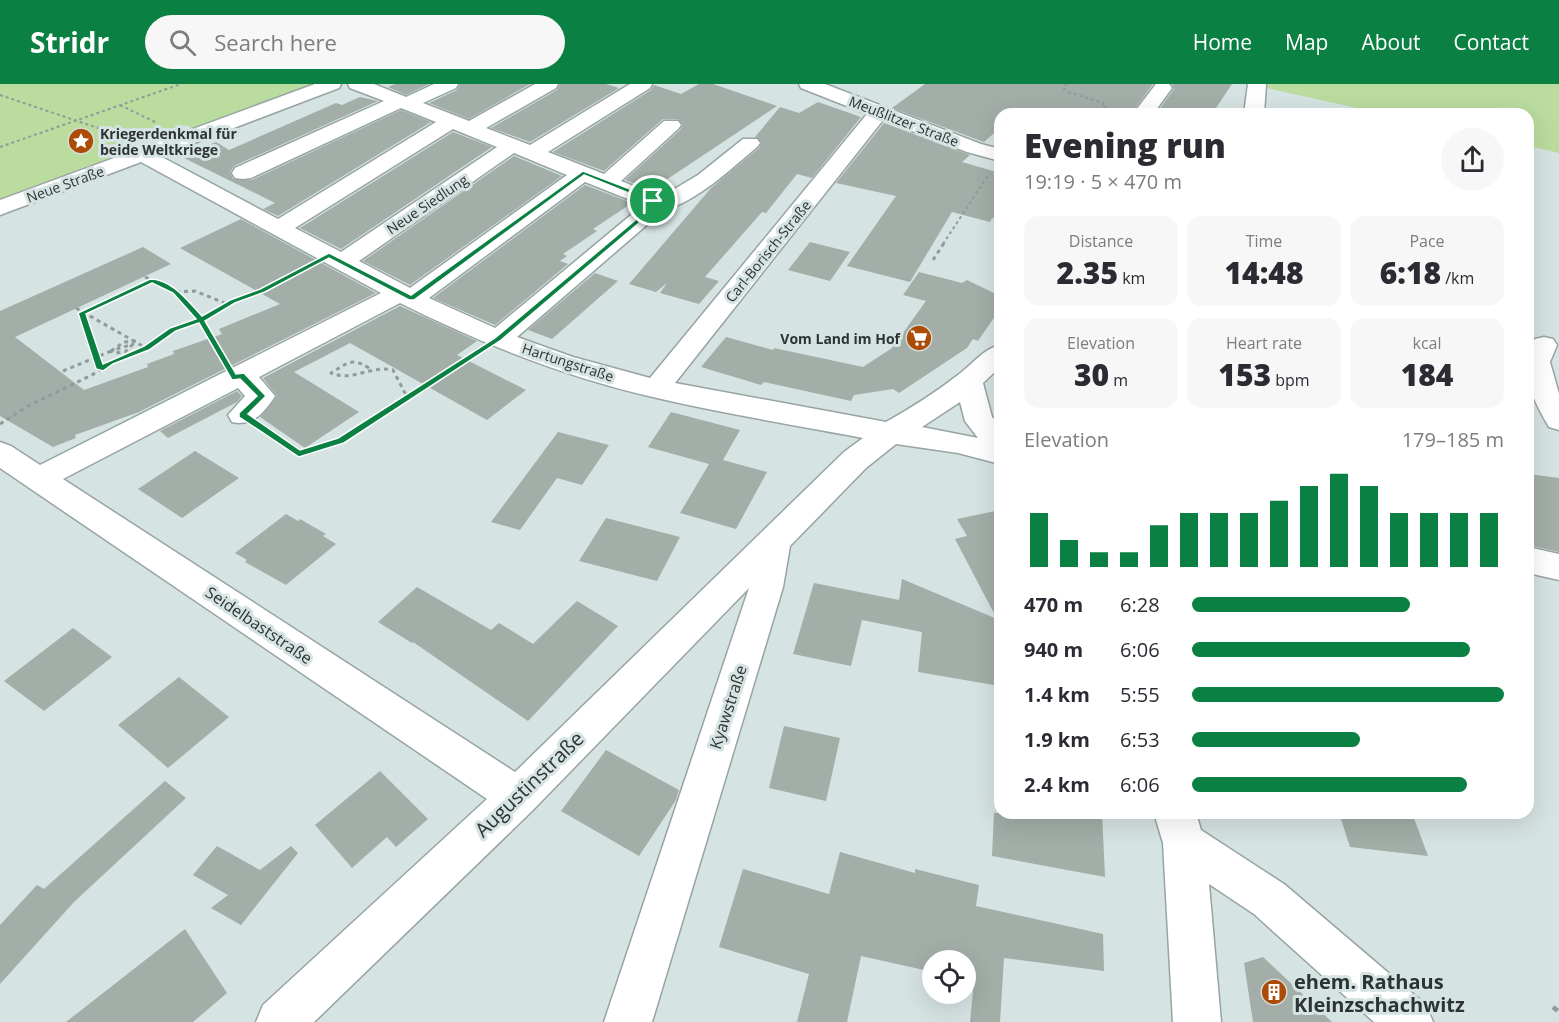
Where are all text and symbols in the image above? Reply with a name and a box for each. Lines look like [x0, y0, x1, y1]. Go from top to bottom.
search box [145, 15, 565, 69]
text: Stridr [30, 23, 109, 61]
icon: search [166, 26, 199, 59]
text: Search here [214, 27, 337, 57]
text: Home [1193, 28, 1252, 56]
text: Map [1285, 28, 1328, 56]
text: About [1361, 28, 1421, 56]
text: Contact [1454, 28, 1529, 56]
street label: Meußlitzer Straße [846, 91, 962, 151]
text: Evening run [1024, 123, 1226, 168]
place label: Kriegerdenkmal für beide Weltkriege [100, 124, 237, 159]
place icon: Kriegerdenkmal für beide Weltkriege [66, 126, 96, 156]
button: share [1441, 128, 1504, 191]
street label: Neue Straße [24, 161, 107, 207]
text: 19:19 · 5 × 470 m [1024, 168, 1182, 195]
street label: Neue Siedlung [383, 170, 472, 238]
pin [627, 175, 678, 226]
icon: arrive [636, 184, 669, 217]
street label: Carl-Borisch-Straße [721, 196, 815, 306]
text: Distance [1069, 230, 1133, 252]
text: Time [1246, 230, 1282, 252]
text: Pace [1409, 230, 1445, 252]
text: 2.35 [1057, 252, 1118, 293]
text: 14:48 [1225, 252, 1303, 293]
text: 6:18 [1380, 252, 1441, 293]
text: km [1118, 267, 1145, 289]
text: /km [1441, 267, 1474, 289]
supermarket icon: Vom Land im Hof [904, 323, 934, 353]
place label: Vom Land im Hof [780, 329, 902, 348]
text: Elevation [1067, 332, 1135, 354]
text: Heart rate [1226, 332, 1302, 354]
text: kcal [1413, 332, 1442, 354]
street label: Hartungstraße [520, 338, 616, 386]
text: 30 [1074, 354, 1109, 395]
text: 153 [1218, 354, 1271, 395]
text: 184 [1401, 354, 1453, 395]
text: m [1109, 369, 1128, 391]
text: bpm [1271, 369, 1310, 391]
text: Elevation [1024, 426, 1109, 453]
text: 179–185 m [1402, 426, 1504, 453]
street label: Seidelbaststraße [201, 581, 317, 669]
text: 470 m [1024, 591, 1083, 618]
text: 6:28 [1120, 591, 1160, 618]
text: 940 m [1024, 636, 1083, 663]
text: 6:06 [1120, 636, 1160, 663]
street label: Kyawstraße [704, 662, 752, 752]
text: 1.4 km [1024, 681, 1090, 708]
text: 5:55 [1120, 681, 1160, 708]
street label: Augustinstraße [469, 725, 589, 843]
text: 1.9 km [1024, 726, 1090, 753]
text: 6:53 [1120, 726, 1160, 753]
text: 2.4 km [1024, 771, 1090, 798]
text: 6:06 [1120, 771, 1160, 798]
map controls [922, 950, 976, 1004]
button: locate [922, 950, 976, 1004]
place label: ehem. Rathaus Kleinzschachwitz [1294, 968, 1465, 1018]
building icon: ehem. Rathaus Kleinzschachwitz [1259, 977, 1289, 1007]

